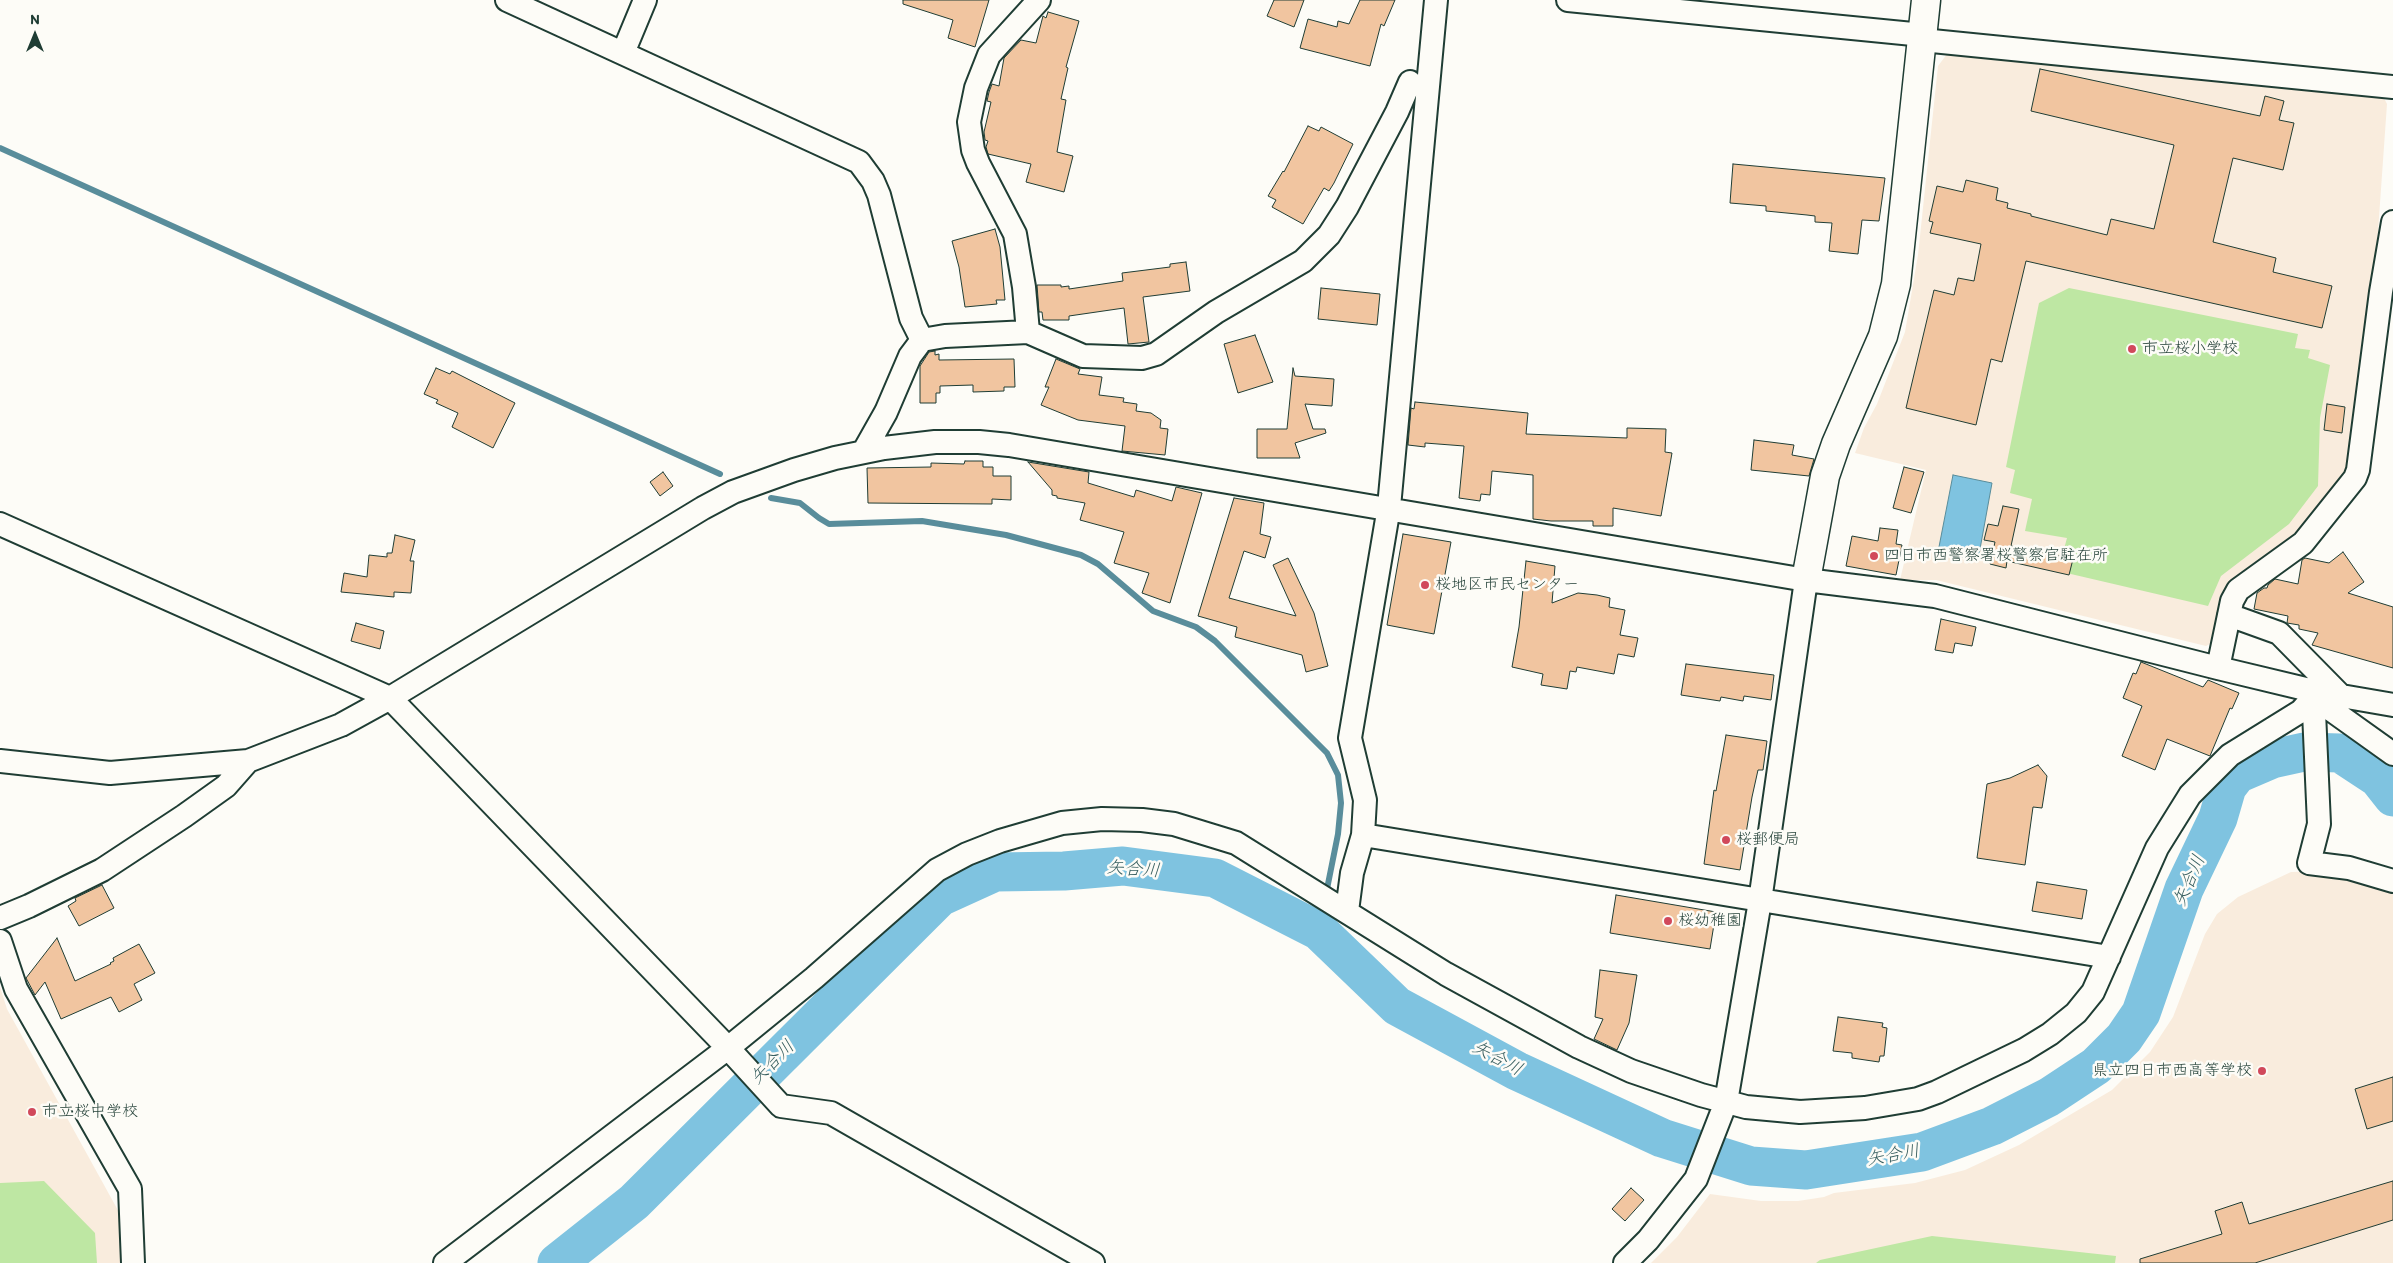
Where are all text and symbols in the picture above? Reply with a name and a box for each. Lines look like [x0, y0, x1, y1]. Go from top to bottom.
north arrow [10, 10, 60, 60]
text: N [30, 11, 40, 28]
place label: 市立桜小学校 [2142, 339, 2238, 359]
marker: 市立桜小学校 [2126, 343, 2138, 355]
place label: 四日市西警察署桜警察官駐在所 [1884, 546, 2108, 566]
marker: 四日市西警察署桜警察官駐在所 [1868, 550, 1880, 562]
place label: 桜地区市民センター [1435, 575, 1579, 595]
marker: 桜地区市民センター [1419, 579, 1431, 591]
place label: 桜郵便局 [1736, 830, 1800, 850]
marker: 桜郵便局 [1720, 834, 1732, 846]
water label: 矢合川 [2170, 852, 2210, 910]
water label: 矢合川 [1105, 857, 1161, 883]
place label: 桜幼稚園 [1678, 911, 1742, 931]
marker: 桜幼稚園 [1662, 915, 1674, 927]
water label: 矢合川 [746, 1036, 800, 1090]
water label: 矢合川 [1468, 1037, 1526, 1081]
place label: 県立四日市西高等学校 [2092, 1061, 2252, 1081]
marker: 県立四日市西高等学校 [2256, 1065, 2268, 1077]
place label: 市立桜中学校 [42, 1102, 138, 1122]
marker: 市立桜中学校 [26, 1106, 38, 1118]
water label: 矢合川 [1865, 1141, 1921, 1171]

